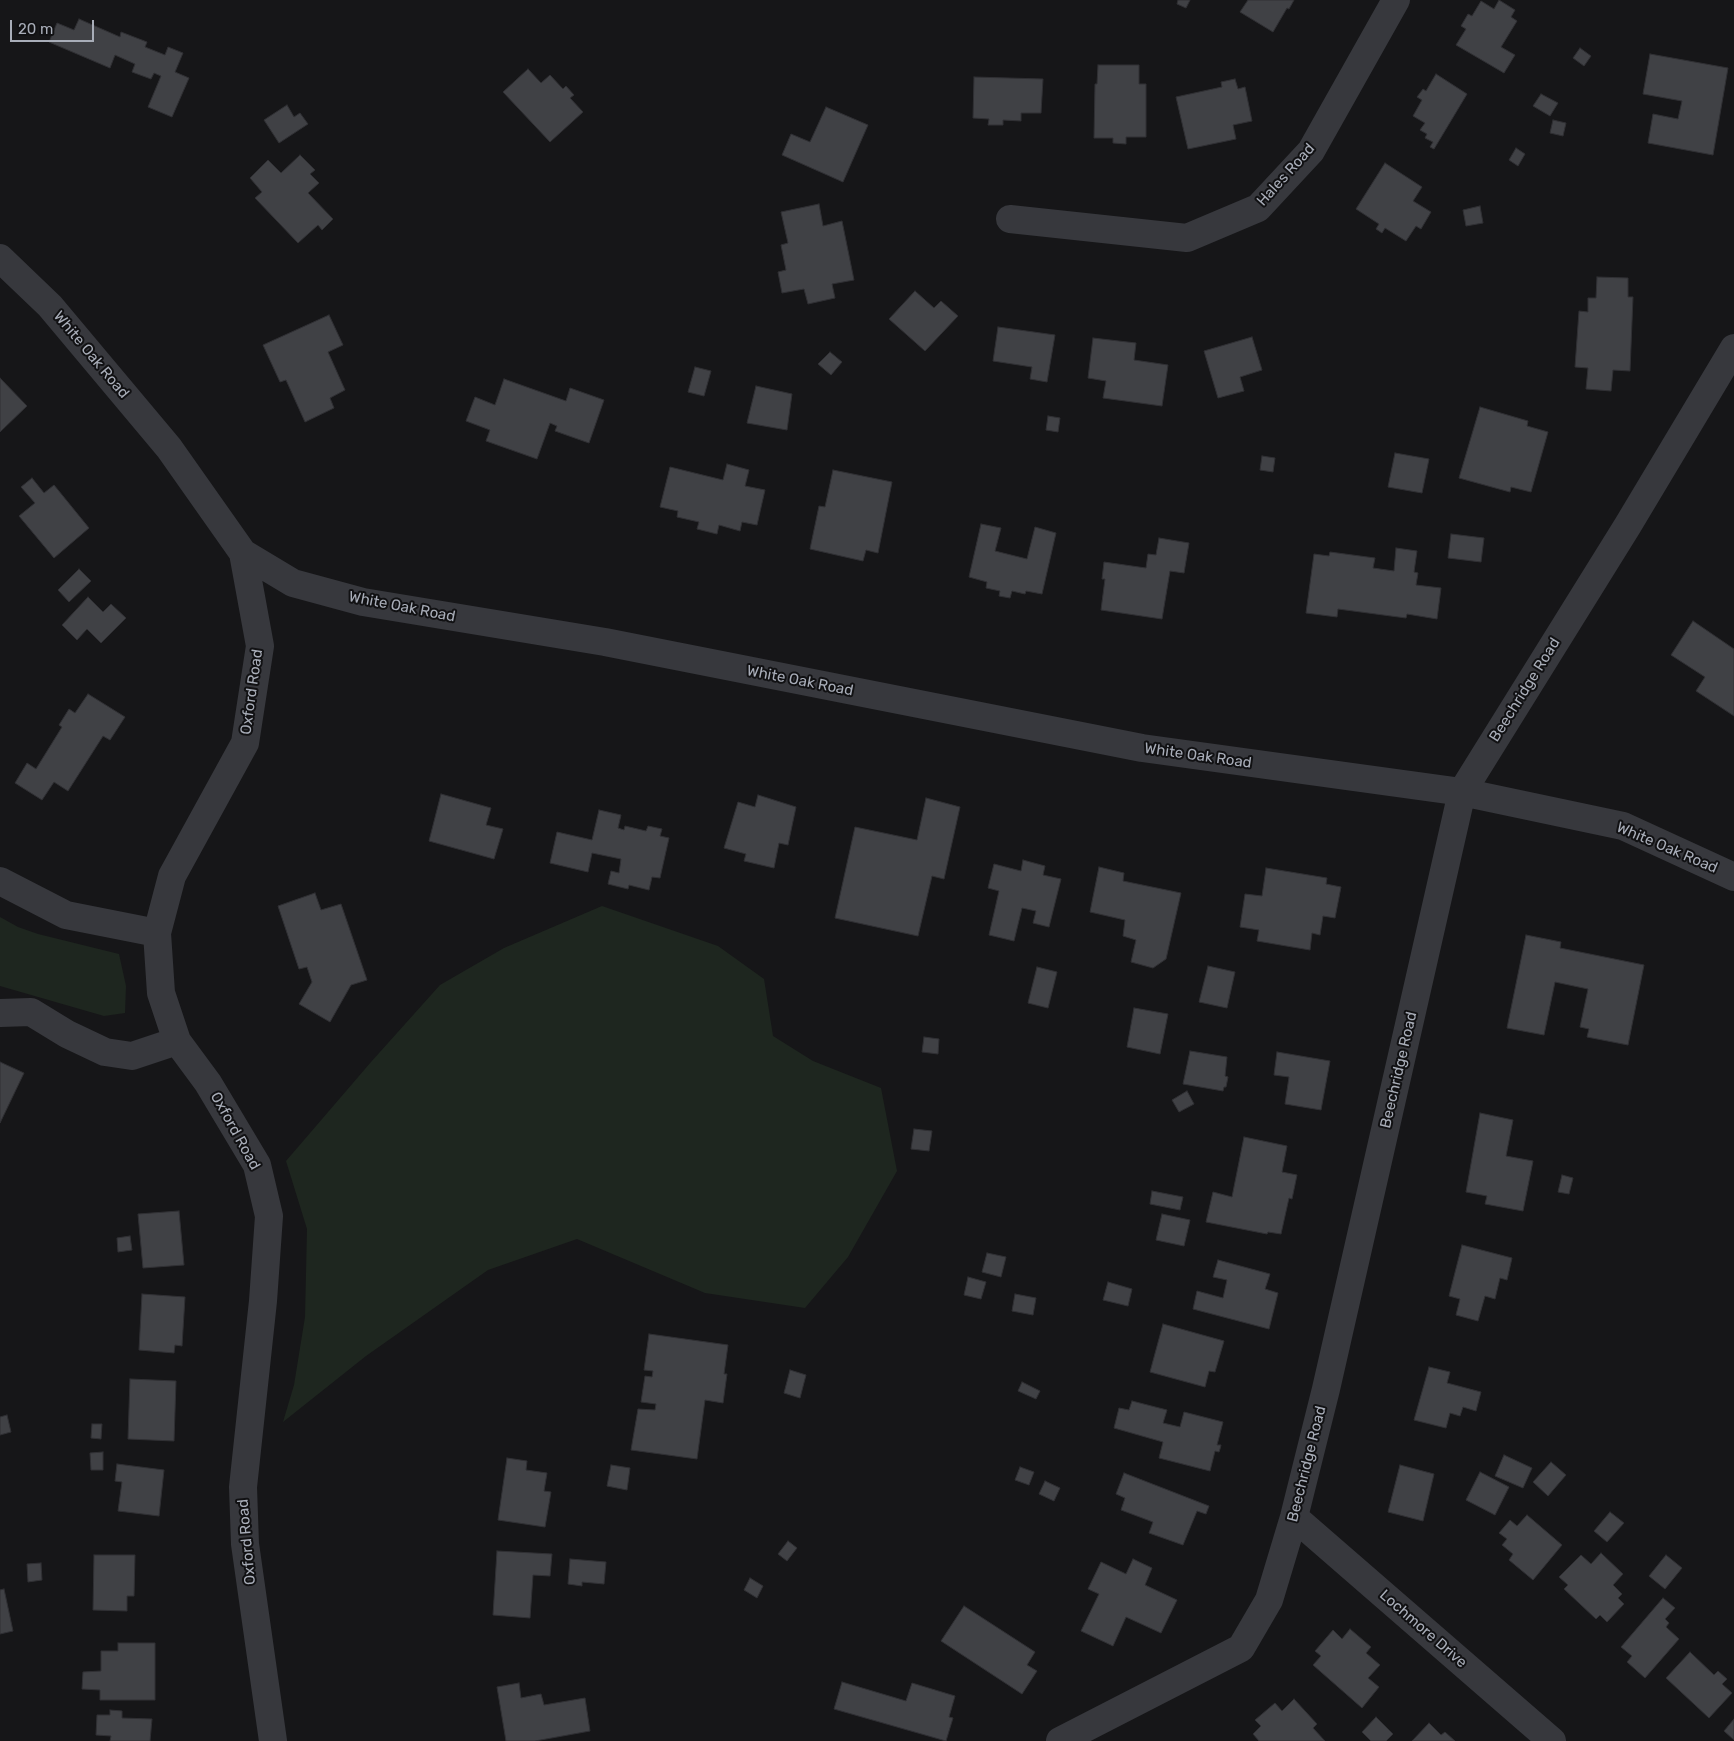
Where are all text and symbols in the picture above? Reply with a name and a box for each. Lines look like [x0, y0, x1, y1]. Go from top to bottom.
scale bar [12, 10, 96, 42]
text: 20 m [18, 20, 53, 38]
street label: Hales Road [1253, 140, 1319, 210]
street label: White Oak Road [49, 308, 133, 402]
street label: White Oak Road [347, 588, 457, 626]
street label: Beechridge Road [1486, 635, 1564, 745]
street label: Oxford Road [237, 648, 267, 736]
street label: White Oak Road [745, 662, 855, 700]
street label: White Oak Road [1143, 740, 1253, 772]
street label: White Oak Road [1614, 819, 1720, 877]
street label: Beechridge Road [1377, 1010, 1421, 1130]
street label: Oxford Road [206, 1089, 264, 1173]
street label: Beechridge Road [1284, 1404, 1330, 1524]
street label: Oxford Road [234, 1498, 260, 1586]
street label: Lochmore Drive [1376, 1586, 1470, 1672]

